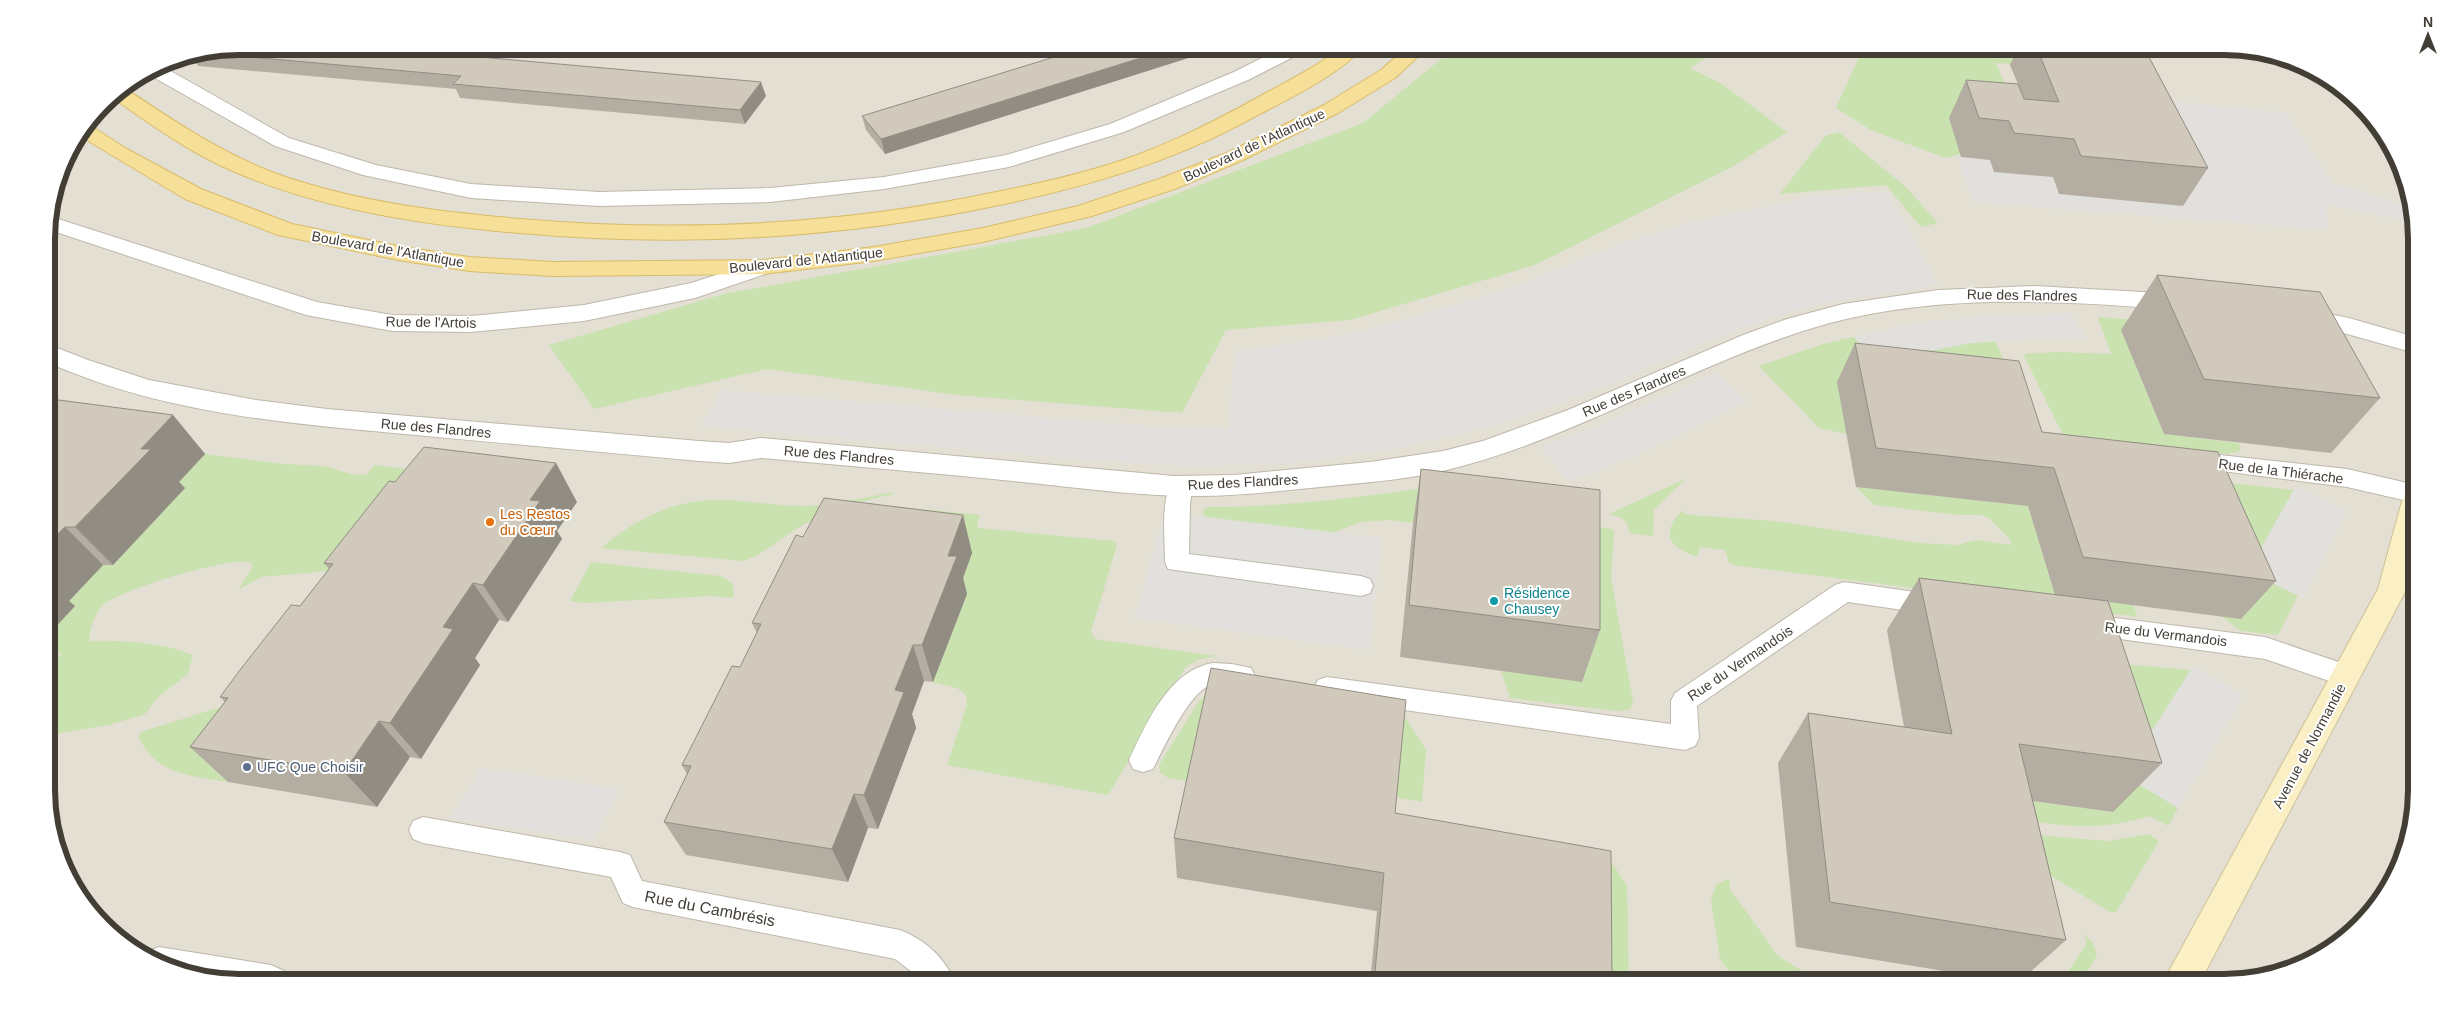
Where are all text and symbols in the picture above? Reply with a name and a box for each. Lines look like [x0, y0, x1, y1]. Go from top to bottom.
north arrow [2403, 10, 2453, 60]
text: N [2423, 14, 2433, 30]
street label: Boulevard de l'Atlantique [1181, 105, 1328, 185]
street label: Boulevard de l'Atlantique [311, 228, 466, 270]
street label: Boulevard de l'Atlantique [728, 244, 884, 276]
street label: Rue des Flandres [1967, 286, 2077, 304]
street label: Rue de l'Artois [386, 313, 476, 331]
street label: Rue des Flandres [1580, 362, 1688, 420]
street label: Rue des Flandres [380, 415, 492, 441]
street label: Rue des Flandres [783, 442, 895, 468]
street label: Rue de la Thiérache [2218, 455, 2345, 487]
street label: Rue des Flandres [1187, 471, 1299, 493]
place label: Les Restos du Cœur [500, 506, 570, 538]
marker: Les Restos du Cœur [484, 516, 496, 528]
place label: Résidence Chausey [1504, 585, 1570, 617]
marker: Résidence Chausey [1488, 595, 1500, 607]
street label: Rue du Vermandois [2104, 619, 2228, 649]
street label: Rue du Vermandois [1685, 622, 1795, 704]
street label: Avenue de Normandie [2269, 681, 2349, 811]
place label: UFC Que Choisir [257, 759, 364, 775]
marker: UFC Que Choisir [241, 761, 253, 773]
street label: Rue du Cambrésis [643, 888, 777, 929]

